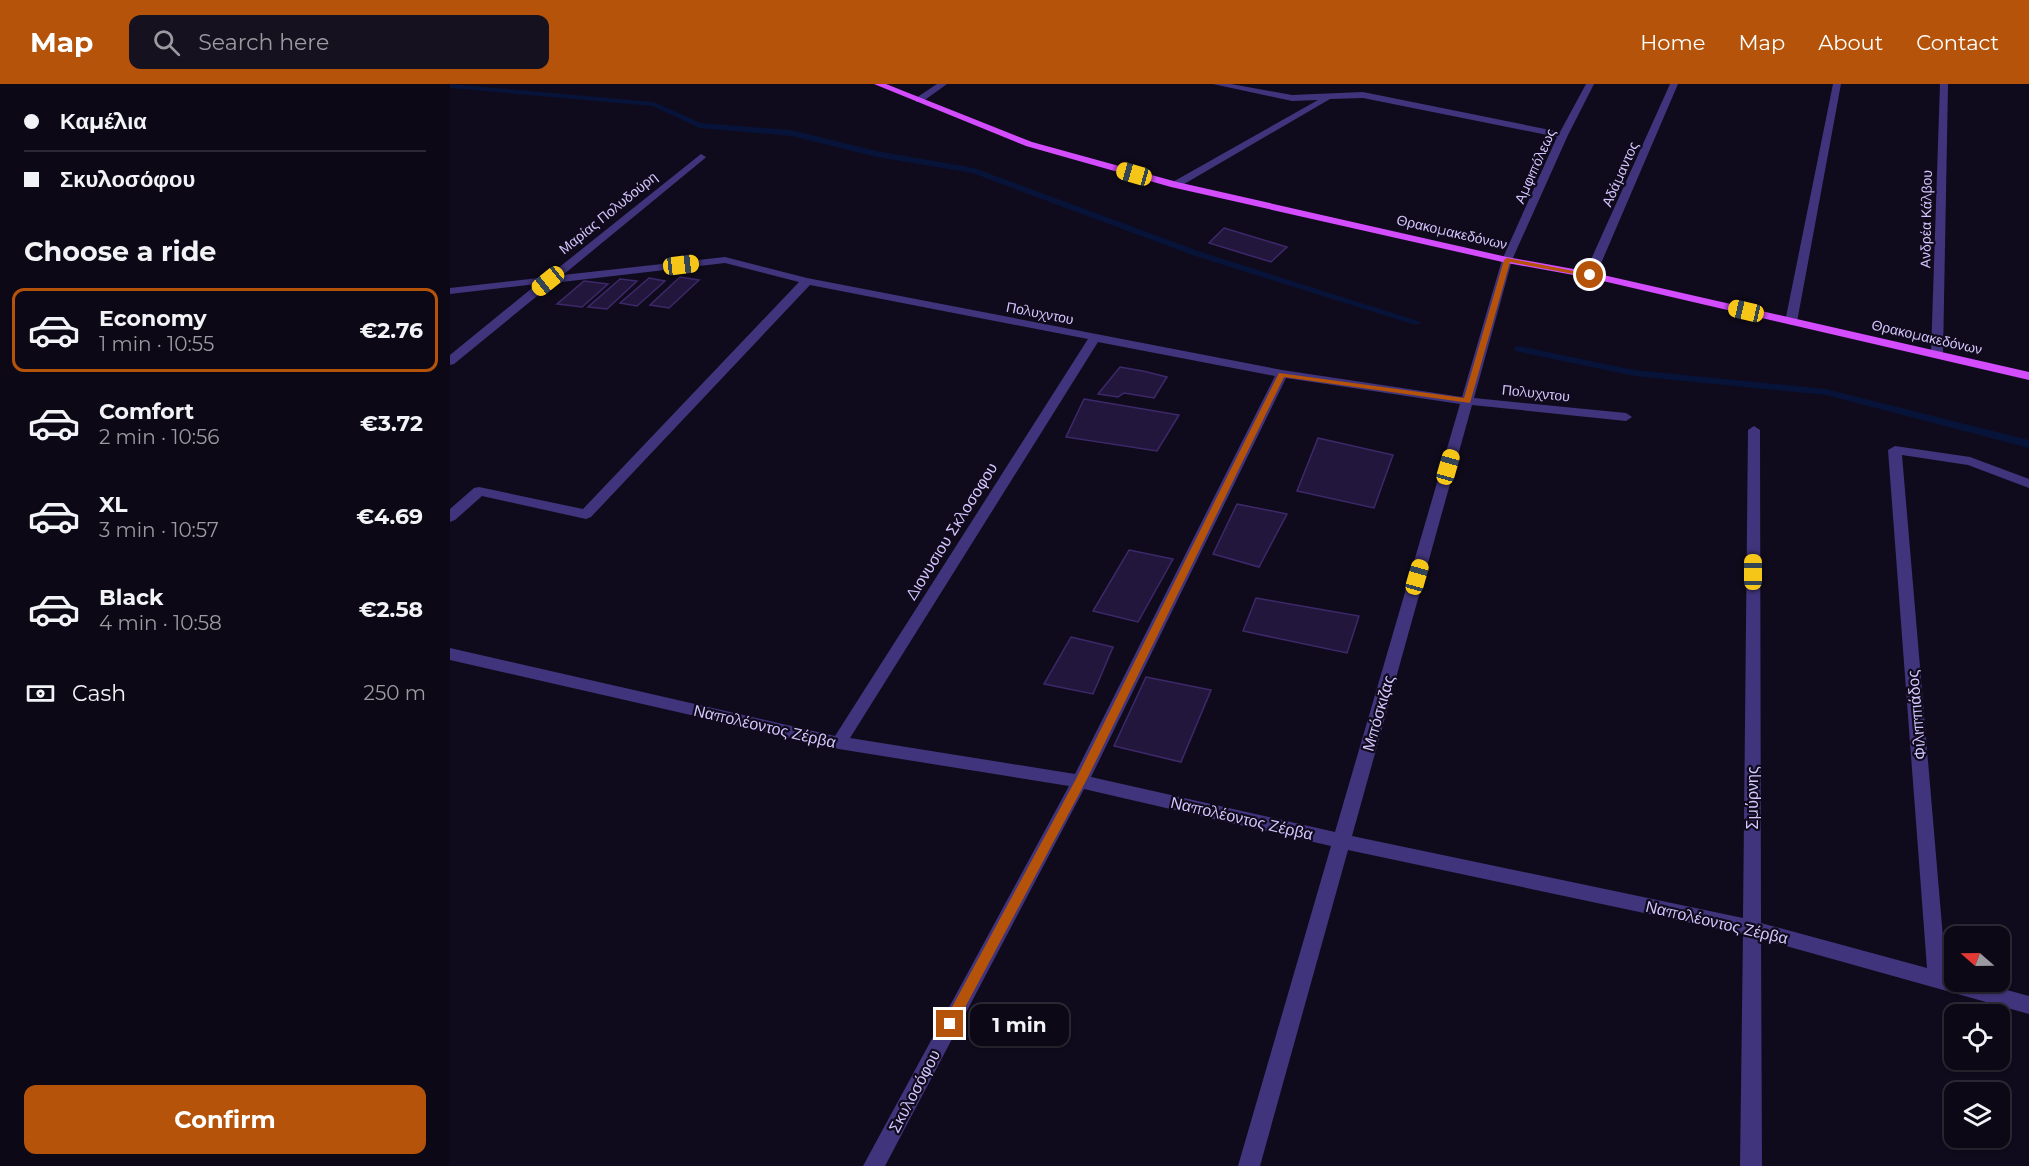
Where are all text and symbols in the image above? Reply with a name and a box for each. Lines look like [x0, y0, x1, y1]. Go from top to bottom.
search box [129, 15, 549, 69]
text: Map [30, 25, 93, 59]
icon: search [150, 26, 183, 59]
text: Search here [198, 29, 329, 56]
text: Home [1640, 30, 1705, 55]
text: Map [1738, 30, 1785, 55]
text: About [1818, 30, 1883, 55]
text: Contact [1916, 30, 1999, 55]
text: Καμέλια [60, 108, 147, 135]
street label: Αμφιπόλεως [1510, 125, 1560, 206]
street label: Αδάμαντος [1598, 138, 1642, 209]
car [1114, 160, 1154, 188]
text: Σκυλοσόφου [60, 166, 195, 193]
street label: Μαρίας Πολυδούρη [555, 168, 661, 258]
street label: Ανδρέα Κάλβου [1916, 170, 1936, 268]
street label: Θρακομακεδόνων [1395, 211, 1509, 253]
text: Choose a ride [24, 235, 216, 268]
car [662, 254, 700, 276]
route start [1576, 261, 1603, 288]
car [528, 263, 568, 299]
street label: Πολυχντου [1005, 298, 1075, 328]
car [1726, 298, 1766, 324]
icon: car [27, 303, 81, 357]
text: Economy [99, 305, 207, 332]
street label: Θρακομακεδόνων [1870, 316, 1984, 358]
text: €2.76 [359, 317, 423, 344]
text: 1 min · 10:55 [99, 332, 214, 356]
street label: Πολυχντου [1501, 380, 1571, 406]
icon: car [27, 396, 81, 450]
text: Comfort [99, 398, 194, 425]
text: €3.72 [360, 410, 423, 437]
text: 2 min · 10:56 [99, 425, 219, 449]
car [1434, 447, 1462, 487]
street label: Διονυσιου Σκλοσοφου [901, 459, 1001, 603]
icon: car [27, 489, 81, 543]
text: XL [99, 491, 128, 518]
text: €4.69 [356, 503, 423, 530]
text: 3 min · 10:57 [99, 518, 219, 542]
car [1744, 554, 1762, 590]
car [1403, 557, 1431, 597]
icon: car [27, 582, 81, 636]
text: Black [99, 584, 163, 611]
text: €2.58 [359, 596, 423, 623]
text: 4 min · 10:58 [99, 611, 222, 635]
street label: Φιλιππιάδος [1903, 669, 1930, 761]
street label: Μπόσκιζας [1359, 673, 1398, 753]
icon: cash [24, 677, 57, 710]
text: Cash [72, 680, 126, 707]
text: 250 m [364, 681, 426, 705]
street label: Ναπολέοντος Ζέρβα [692, 701, 838, 752]
street label: Σμύρνης [1743, 766, 1762, 830]
street label: Ναπολέοντος Ζέρβα [1169, 793, 1315, 844]
street label: Ναπολέοντος Ζέρβα [1644, 897, 1790, 948]
north arrow [1944, 926, 2010, 992]
map controls [1944, 926, 2010, 1148]
callout: 1 min [971, 1003, 1070, 1045]
button: locate [1944, 1004, 2010, 1070]
route end [936, 1010, 963, 1037]
text: 1 min [992, 1013, 1047, 1037]
street label: Σκυλοσόφου [885, 1047, 944, 1136]
button: layers [1944, 1082, 2010, 1148]
button: Confirm [24, 1085, 426, 1154]

